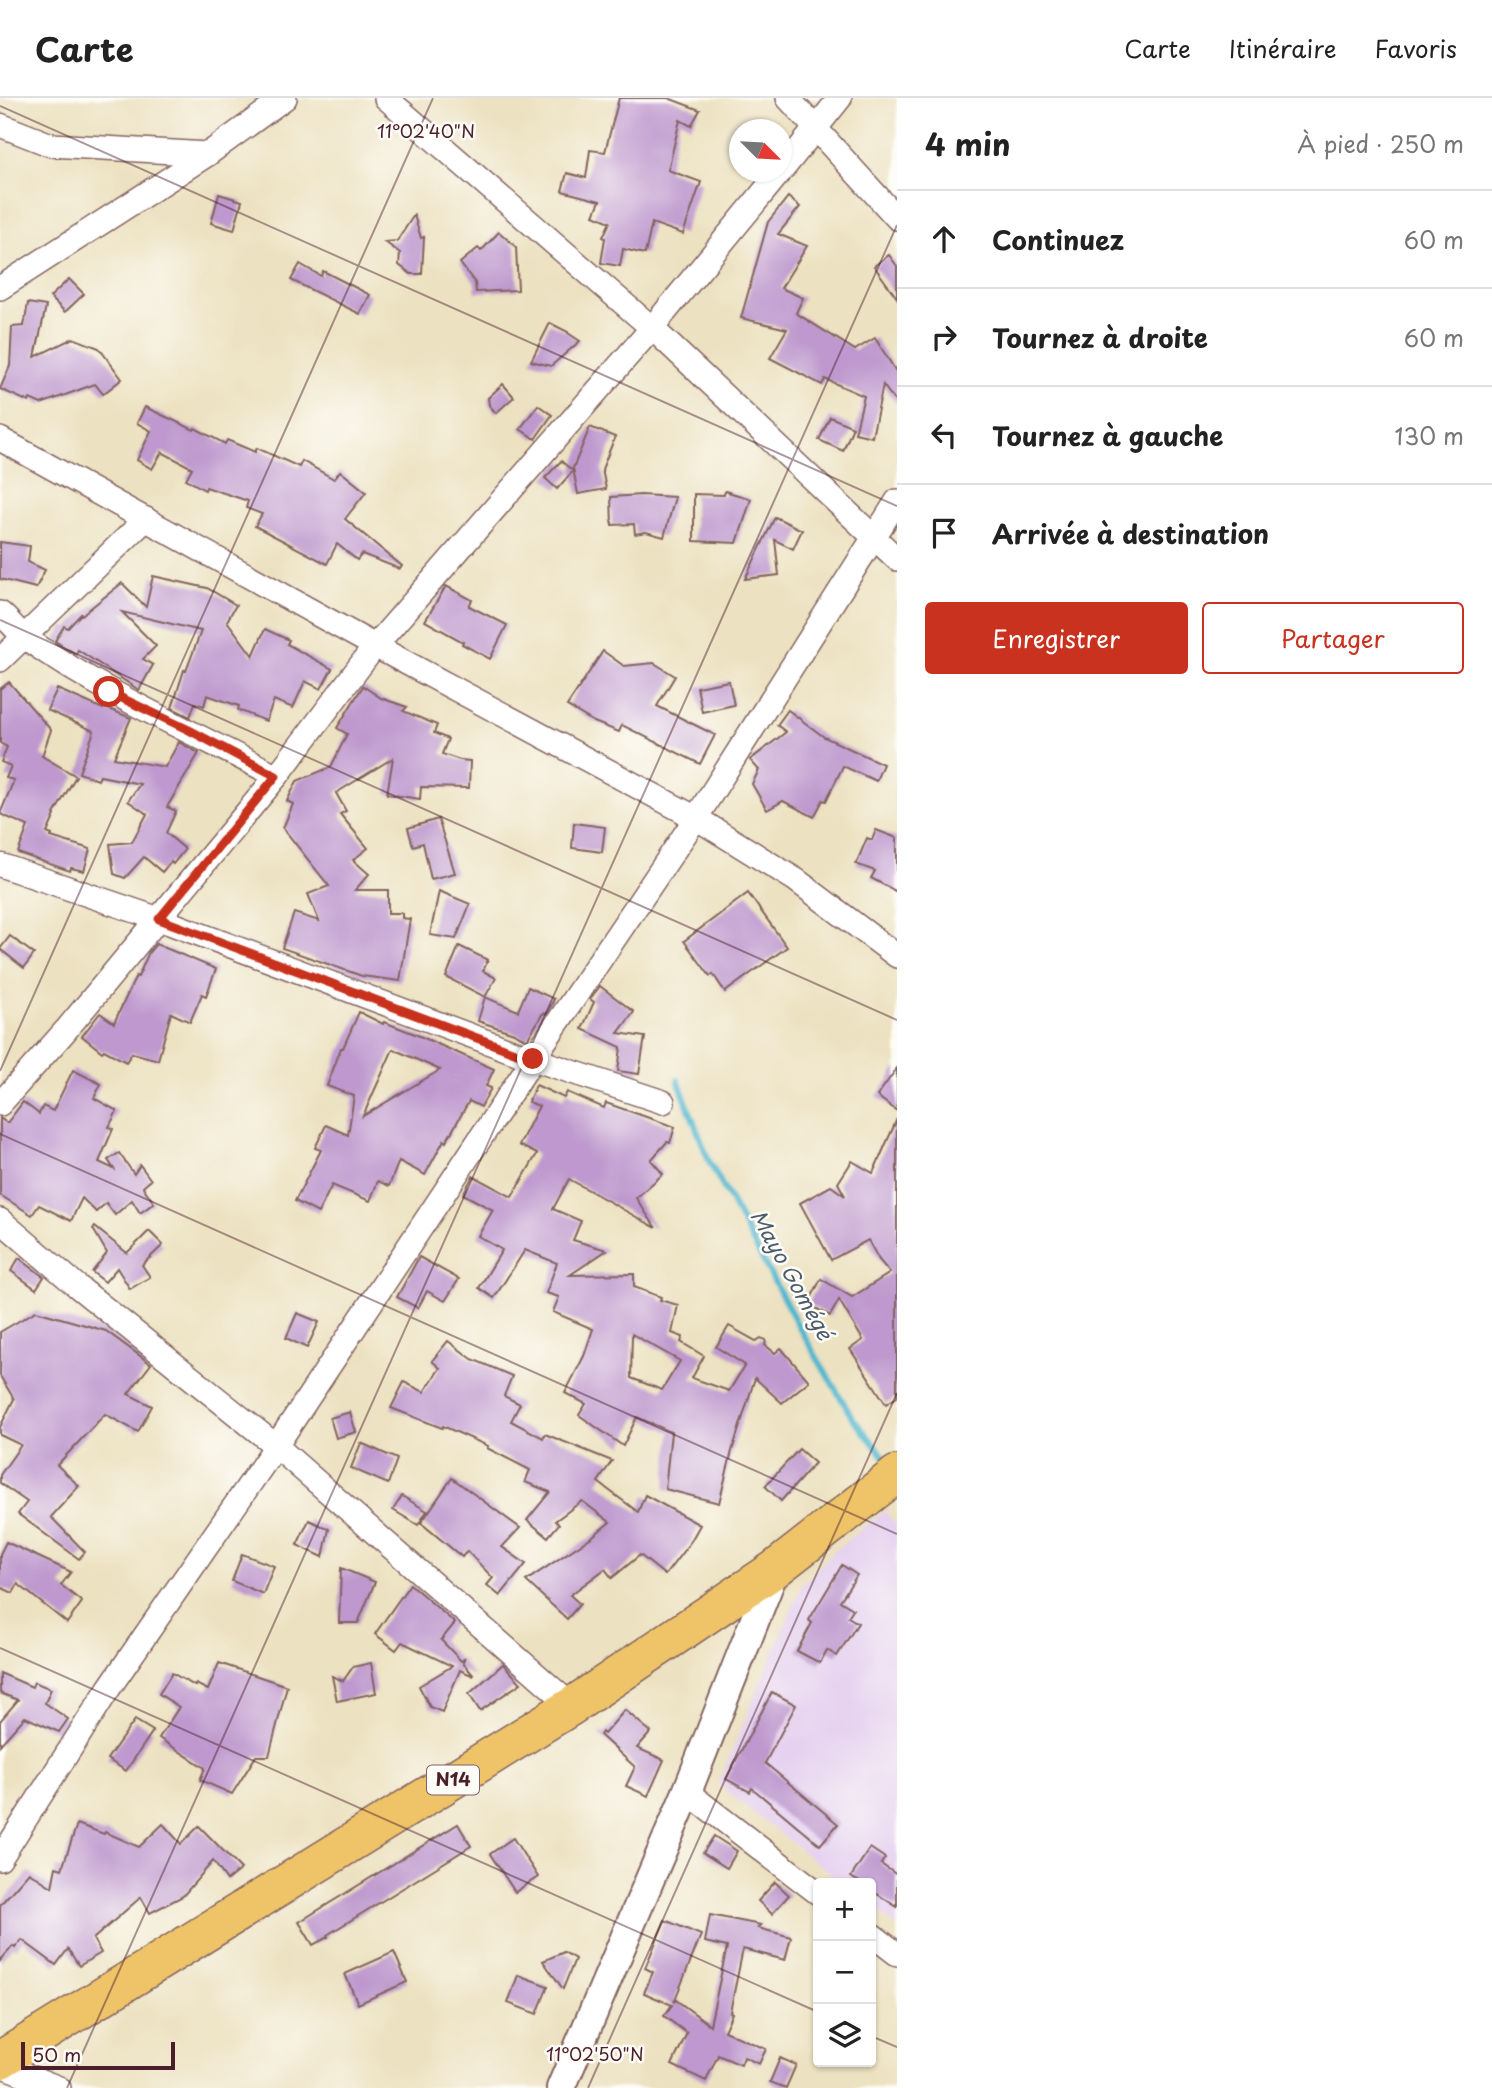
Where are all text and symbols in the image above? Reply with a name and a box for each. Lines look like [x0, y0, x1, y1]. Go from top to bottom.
text: Carte [35, 23, 134, 73]
text: Carte [1124, 30, 1191, 66]
text: Itinéraire [1229, 30, 1337, 66]
text: Favoris [1375, 30, 1457, 66]
text: 11°02'40"N [377, 117, 475, 144]
north arrow [729, 119, 792, 182]
text: 4 min [925, 121, 1011, 166]
text: À pied · 250 m [1297, 126, 1464, 161]
icon: ahead [925, 220, 963, 258]
text: Continuez [992, 220, 1124, 259]
text: 60 m [1404, 222, 1464, 257]
icon: right [925, 318, 963, 356]
text: Tournez à droite [992, 318, 1208, 357]
text: 60 m [1404, 320, 1464, 355]
icon: left [925, 416, 963, 454]
text: Tournez à gauche [992, 416, 1223, 455]
text: 130 m [1394, 418, 1464, 453]
icon: arrive [925, 514, 963, 552]
text: Arrivée à destination [992, 514, 1269, 553]
button: Enregistrer [925, 602, 1188, 674]
button: Partager [1202, 602, 1464, 674]
route start [93, 676, 124, 707]
route end [517, 1043, 548, 1074]
water label: Mayo Gomégé [744, 1203, 843, 1347]
road number: N14 [427, 1765, 479, 1794]
map controls [813, 1878, 876, 2067]
button: + [813, 1878, 876, 1941]
button: − [813, 1941, 876, 2004]
button: layers [813, 2004, 876, 2067]
scale bar [21, 2039, 175, 2071]
text: 50 m [32, 2040, 81, 2068]
text: 11°02'50"N [546, 2040, 644, 2067]

